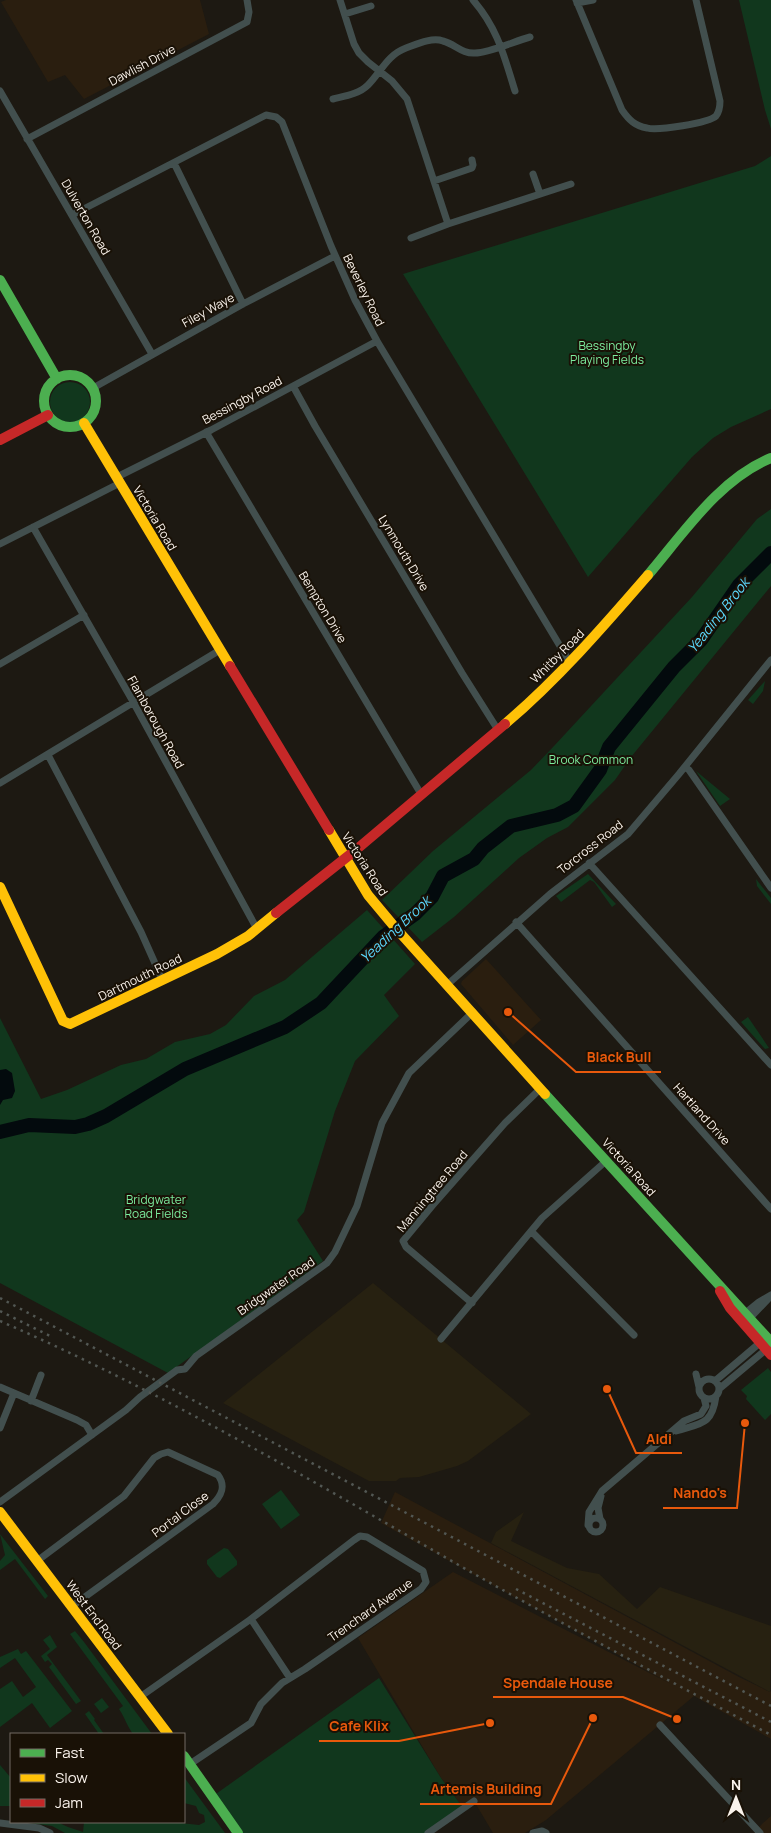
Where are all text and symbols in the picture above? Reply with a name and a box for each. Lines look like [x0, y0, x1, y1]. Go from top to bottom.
street label: Dawlish Drive [106, 40, 178, 90]
street label: Dulverton Road [57, 176, 115, 258]
street label: Beverley Road [339, 251, 389, 329]
street label: Filey Waye [179, 289, 237, 331]
park label: Bessingby Playing Fields [570, 337, 644, 368]
street label: Bessingby Road [199, 372, 285, 428]
street label: Victoria Road [129, 482, 181, 554]
street label: Lynmouth Drive [375, 512, 433, 594]
street label: Bempton Drive [295, 568, 351, 646]
water label: Yeading Brook [683, 572, 755, 656]
street label: Whitby Road [526, 625, 588, 687]
street label: Flamborough Road [123, 673, 189, 771]
park label: Brook Common [549, 751, 633, 768]
street label: Torcross Road [554, 816, 626, 878]
street label: Victoria Road [338, 829, 392, 899]
water label: Yeading Brook [355, 890, 436, 967]
street label: Dartmouth Road [95, 949, 185, 1005]
callout: Black Bull [576, 1043, 661, 1072]
text: Black Bull [587, 1047, 651, 1066]
street label: Hartland Drive [670, 1079, 734, 1149]
street label: Victoria Road [598, 1134, 660, 1200]
street label: Manningtree Road [393, 1146, 471, 1236]
park label: Bridgwater Road Fields [125, 1191, 187, 1222]
street label: Bridgwater Road [234, 1253, 318, 1319]
callout: Aldi [636, 1424, 682, 1453]
text: Aldi [646, 1429, 672, 1448]
callout: Nando's [663, 1479, 737, 1508]
text: Nando's [673, 1483, 727, 1502]
street label: Portal Close [148, 1487, 212, 1541]
street label: Trenchard Avenue [324, 1574, 416, 1646]
street label: West End Road [62, 1577, 126, 1653]
callout: Spendale House [493, 1668, 623, 1697]
text: Spendale House [503, 1673, 613, 1692]
callout: Cafe Klix [319, 1712, 399, 1741]
text: Cafe Klix [329, 1716, 389, 1735]
legend [10, 1733, 185, 1823]
text: Fast [55, 1742, 84, 1763]
text: Slow [55, 1767, 88, 1788]
north arrow [711, 1773, 761, 1823]
callout: Artemis Building [420, 1775, 551, 1804]
text: N [731, 1775, 741, 1794]
text: Artemis Building [430, 1779, 542, 1798]
text: Jam [55, 1792, 83, 1813]

